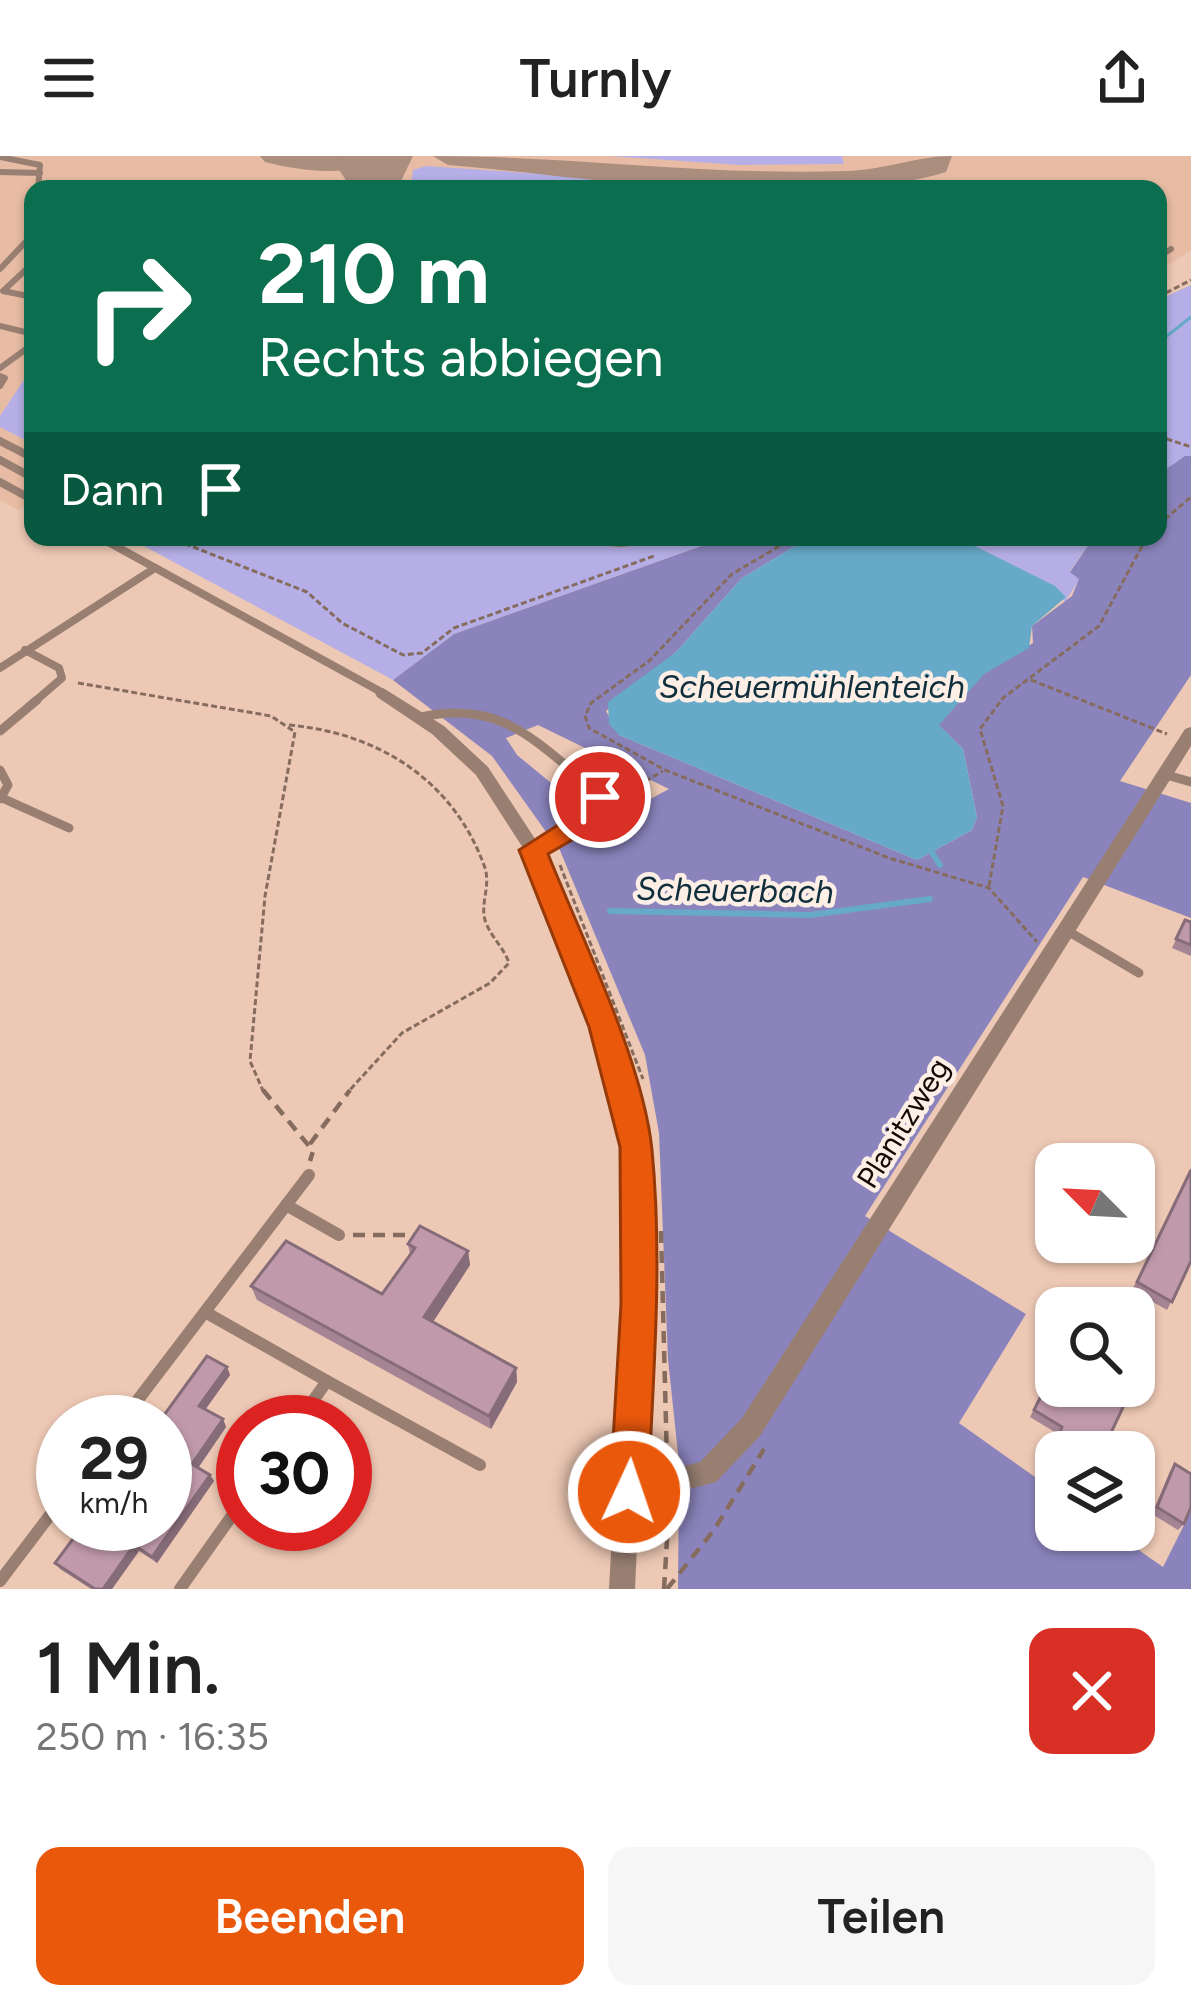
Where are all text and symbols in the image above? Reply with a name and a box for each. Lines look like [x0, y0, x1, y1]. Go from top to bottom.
icon: menu [36, 45, 102, 111]
icon: share [1089, 45, 1155, 111]
text: Turnly [520, 46, 671, 111]
text: 210 m [258, 223, 490, 324]
icon: right [60, 228, 216, 384]
text: Rechts abbiegen [258, 325, 664, 390]
icon: arrive [188, 456, 254, 522]
text: Dann [60, 462, 164, 516]
water label: Scheuermühlenteich [659, 667, 965, 706]
pin [549, 746, 651, 848]
icon: arrive [567, 764, 633, 830]
water label: Scheuerbach [636, 869, 834, 911]
street label: Planitzweg [849, 1051, 957, 1195]
north arrow [1035, 1143, 1155, 1263]
map controls [1035, 1143, 1155, 1551]
button: search [1035, 1287, 1155, 1407]
speed limit sign: 30 [216, 1395, 372, 1551]
text: 29 [79, 1422, 149, 1494]
position arrow [566, 1429, 692, 1555]
button: layers [1035, 1431, 1155, 1551]
text: km/h [80, 1484, 148, 1521]
text: 1 Min. [36, 1625, 220, 1711]
button: close [1029, 1628, 1155, 1754]
text: 250 m · 16:35 [36, 1713, 269, 1760]
button: Beenden [36, 1847, 584, 1985]
button: Teilen [608, 1847, 1155, 1985]

